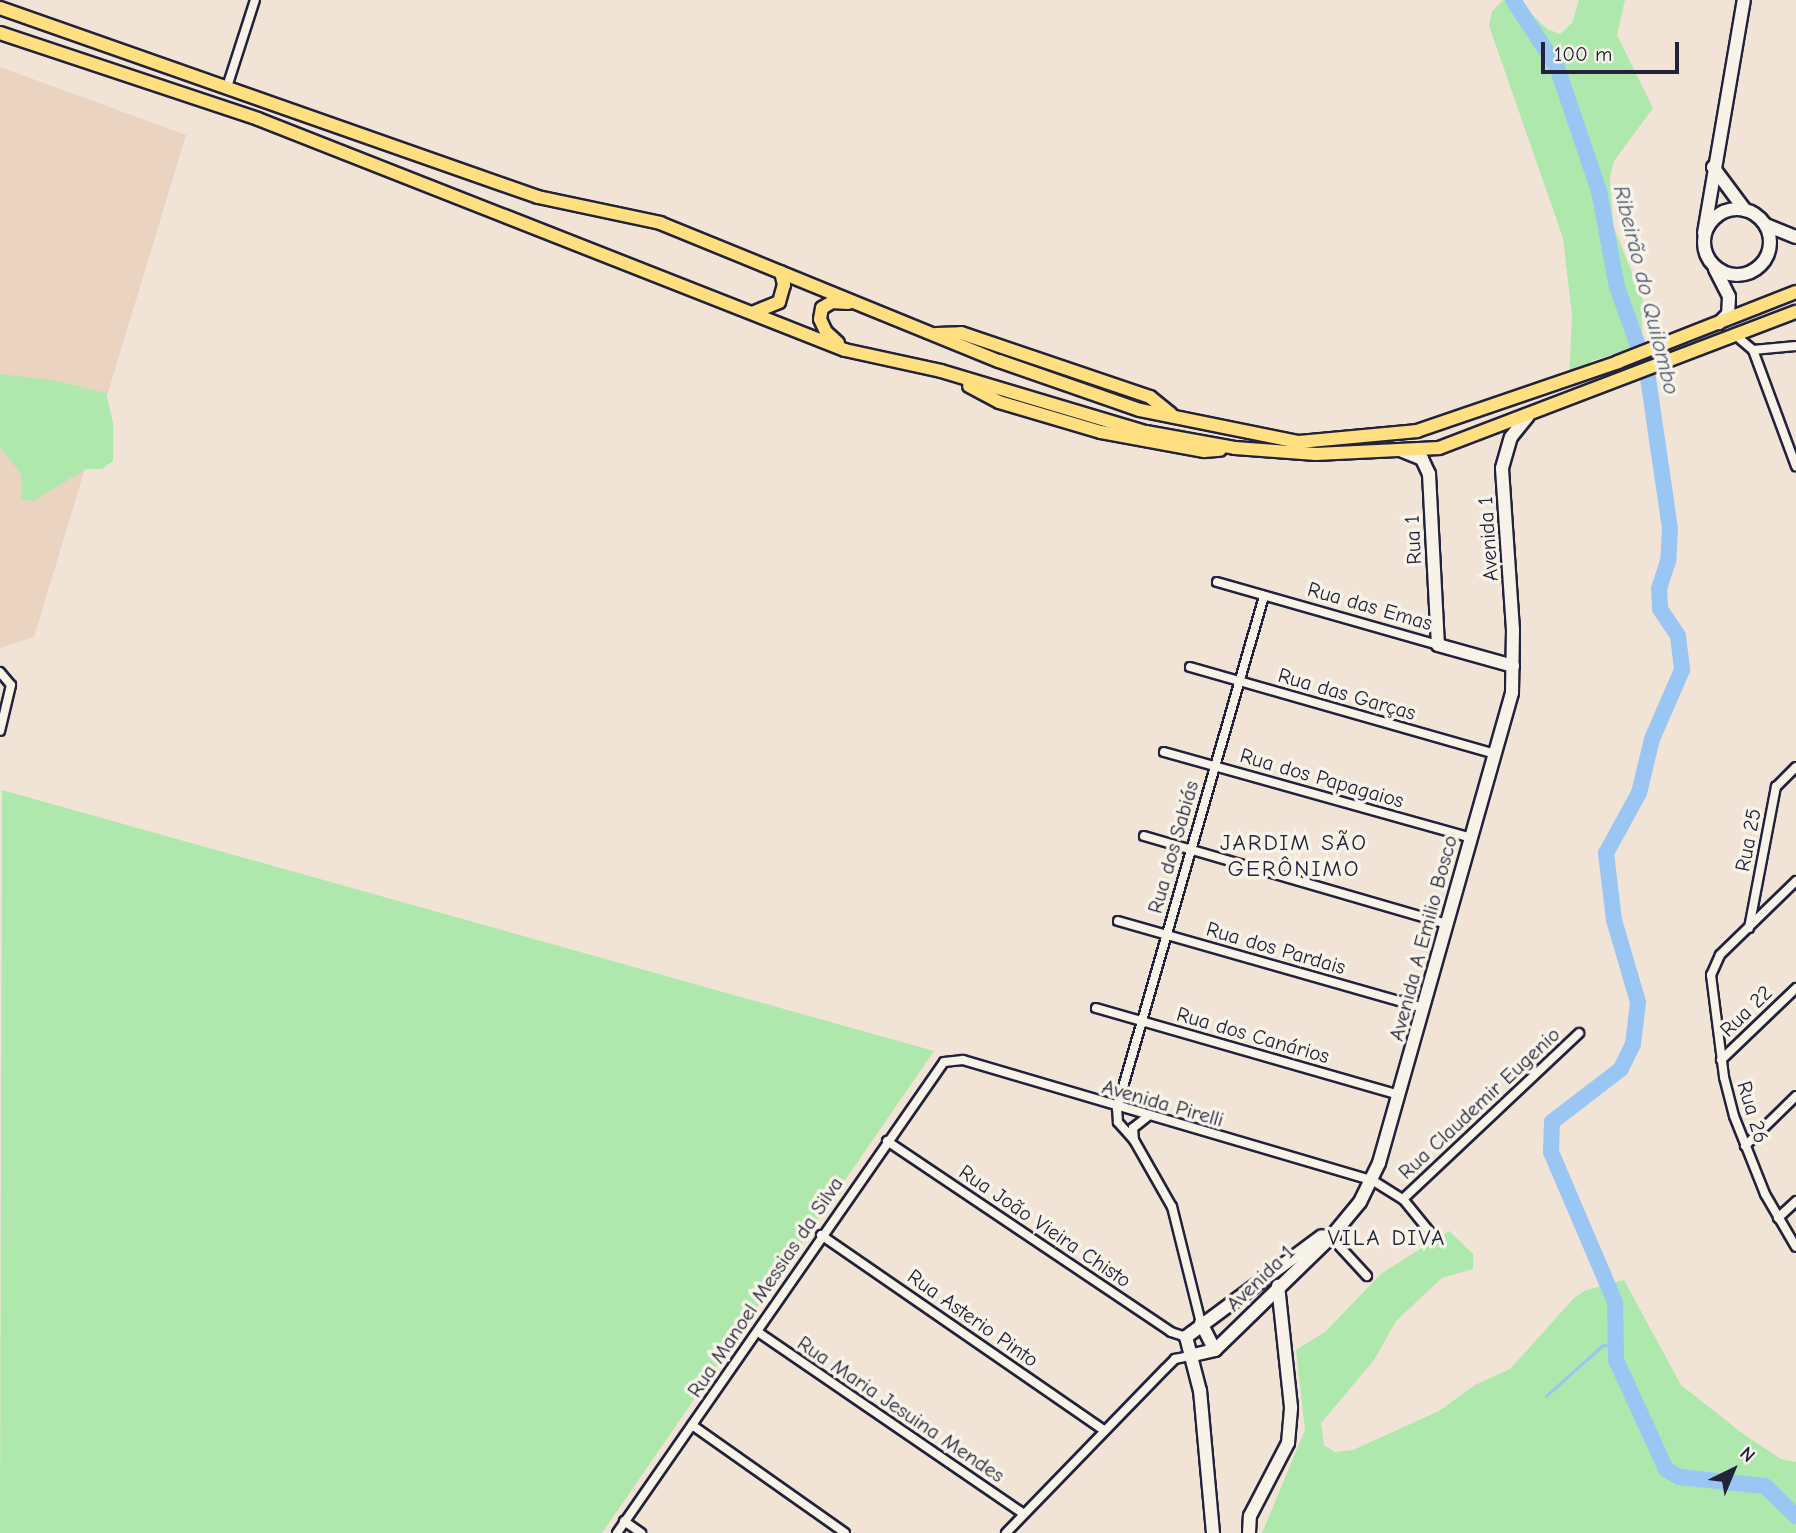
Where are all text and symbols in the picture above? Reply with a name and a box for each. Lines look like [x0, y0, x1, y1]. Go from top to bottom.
scale bar [1544, 28, 1682, 72]
text: 100 m [1554, 42, 1612, 66]
water label: Ribeirão do Quilombo [1607, 183, 1685, 397]
street label: Avenida 1 [1472, 496, 1504, 582]
street label: Rua 1 [1399, 515, 1427, 565]
street label: Rua das Emas [1305, 576, 1435, 636]
street label: Rua das Garças [1275, 662, 1419, 726]
street label: Rua dos Papagaios [1237, 743, 1407, 813]
street label: Rua dos Sabiás [1142, 778, 1204, 916]
street label: Rua 25 [1730, 806, 1766, 874]
district label: JARDIM SÃO GERÔNIMO [1221, 829, 1367, 883]
street label: Avenida A Emilio Bosco [1383, 832, 1463, 1044]
street label: Rua dos Pardais [1203, 916, 1349, 980]
street label: Rua 22 [1715, 980, 1777, 1042]
street label: Rua dos Canários [1174, 1001, 1332, 1069]
street label: Rua Claudemir Eugenio [1393, 1022, 1565, 1184]
street label: Avenida Pirelli [1099, 1074, 1227, 1132]
street label: Rua 26 [1732, 1078, 1774, 1146]
street label: Rua João Vieira Chisto [954, 1159, 1136, 1293]
street label: Rua Manoel Messias da Silva [682, 1172, 848, 1402]
district label: VILA DIVA [1329, 1224, 1445, 1252]
street label: Avenida 1 [1221, 1239, 1299, 1317]
street label: Rua Asterio Pinto [903, 1264, 1043, 1372]
street label: Rua Maria Jesuina Mendes [793, 1330, 1009, 1488]
north arrow [1698, 1435, 1768, 1505]
text: N [1735, 1442, 1759, 1467]

